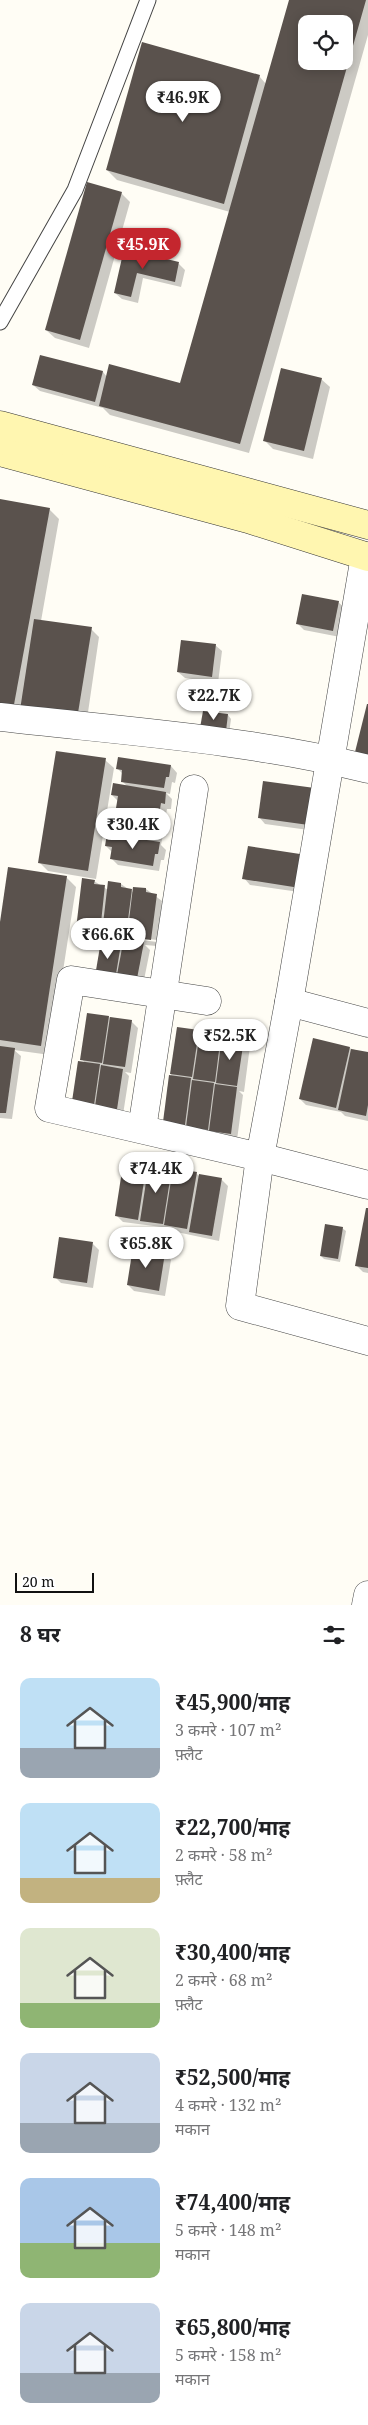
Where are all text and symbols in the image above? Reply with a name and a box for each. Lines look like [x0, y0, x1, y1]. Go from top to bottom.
map controls [298, 15, 353, 70]
button: locate [298, 15, 353, 70]
pin: ₹46.9K [142, 80, 224, 123]
text: ₹46.9K [157, 86, 209, 108]
pin: ₹45.9K [102, 228, 184, 270]
text: ₹45.9K [117, 233, 169, 255]
pin: ₹22.7K [173, 678, 255, 721]
text: ₹22.7K [188, 684, 240, 706]
pin: ₹30.4K [92, 808, 174, 850]
text: ₹30.4K [107, 813, 159, 835]
pin: ₹66.6K [67, 918, 149, 960]
text: ₹66.6K [82, 923, 134, 945]
pin: ₹52.5K [189, 1018, 271, 1061]
text: ₹52.5K [204, 1024, 256, 1046]
pin: ₹74.4K [115, 1152, 197, 1194]
text: ₹74.4K [130, 1157, 182, 1179]
pin: ₹65.8K [105, 1226, 187, 1269]
text: ₹65.8K [120, 1232, 172, 1254]
scale bar [15, 1570, 94, 1593]
text: 20 m [22, 1572, 55, 1591]
text: 8 घर [20, 1620, 60, 1648]
icon: filters [320, 1621, 348, 1649]
text: ₹45,900/माह [175, 1688, 290, 1716]
icon: home [60, 1698, 120, 1758]
text: 3 कमरे · 107 m² [175, 1719, 281, 1741]
text: फ़्लैट [175, 1743, 203, 1765]
text: ₹22,700/माह [175, 1813, 290, 1841]
icon: home [60, 1823, 120, 1883]
text: 2 कमरे · 58 m² [175, 1844, 272, 1866]
text: फ़्लैट [175, 1868, 203, 1890]
text: ₹30,400/माह [175, 1938, 290, 1966]
icon: home [60, 1948, 120, 2008]
text: 2 कमरे · 68 m² [175, 1969, 272, 1991]
text: फ़्लैट [175, 1993, 203, 2015]
text: ₹52,500/माह [175, 2063, 290, 2091]
icon: home [60, 2073, 120, 2133]
text: 4 कमरे · 132 m² [175, 2094, 281, 2116]
text: मकान [175, 2118, 210, 2140]
text: ₹74,400/माह [175, 2188, 290, 2216]
icon: home [60, 2198, 120, 2258]
text: 5 कमरे · 148 m² [175, 2219, 281, 2241]
text: मकान [175, 2243, 210, 2265]
text: ₹65,800/माह [175, 2313, 290, 2341]
icon: home [60, 2323, 120, 2383]
text: 5 कमरे · 158 m² [175, 2344, 281, 2366]
text: मकान [175, 2368, 210, 2390]

